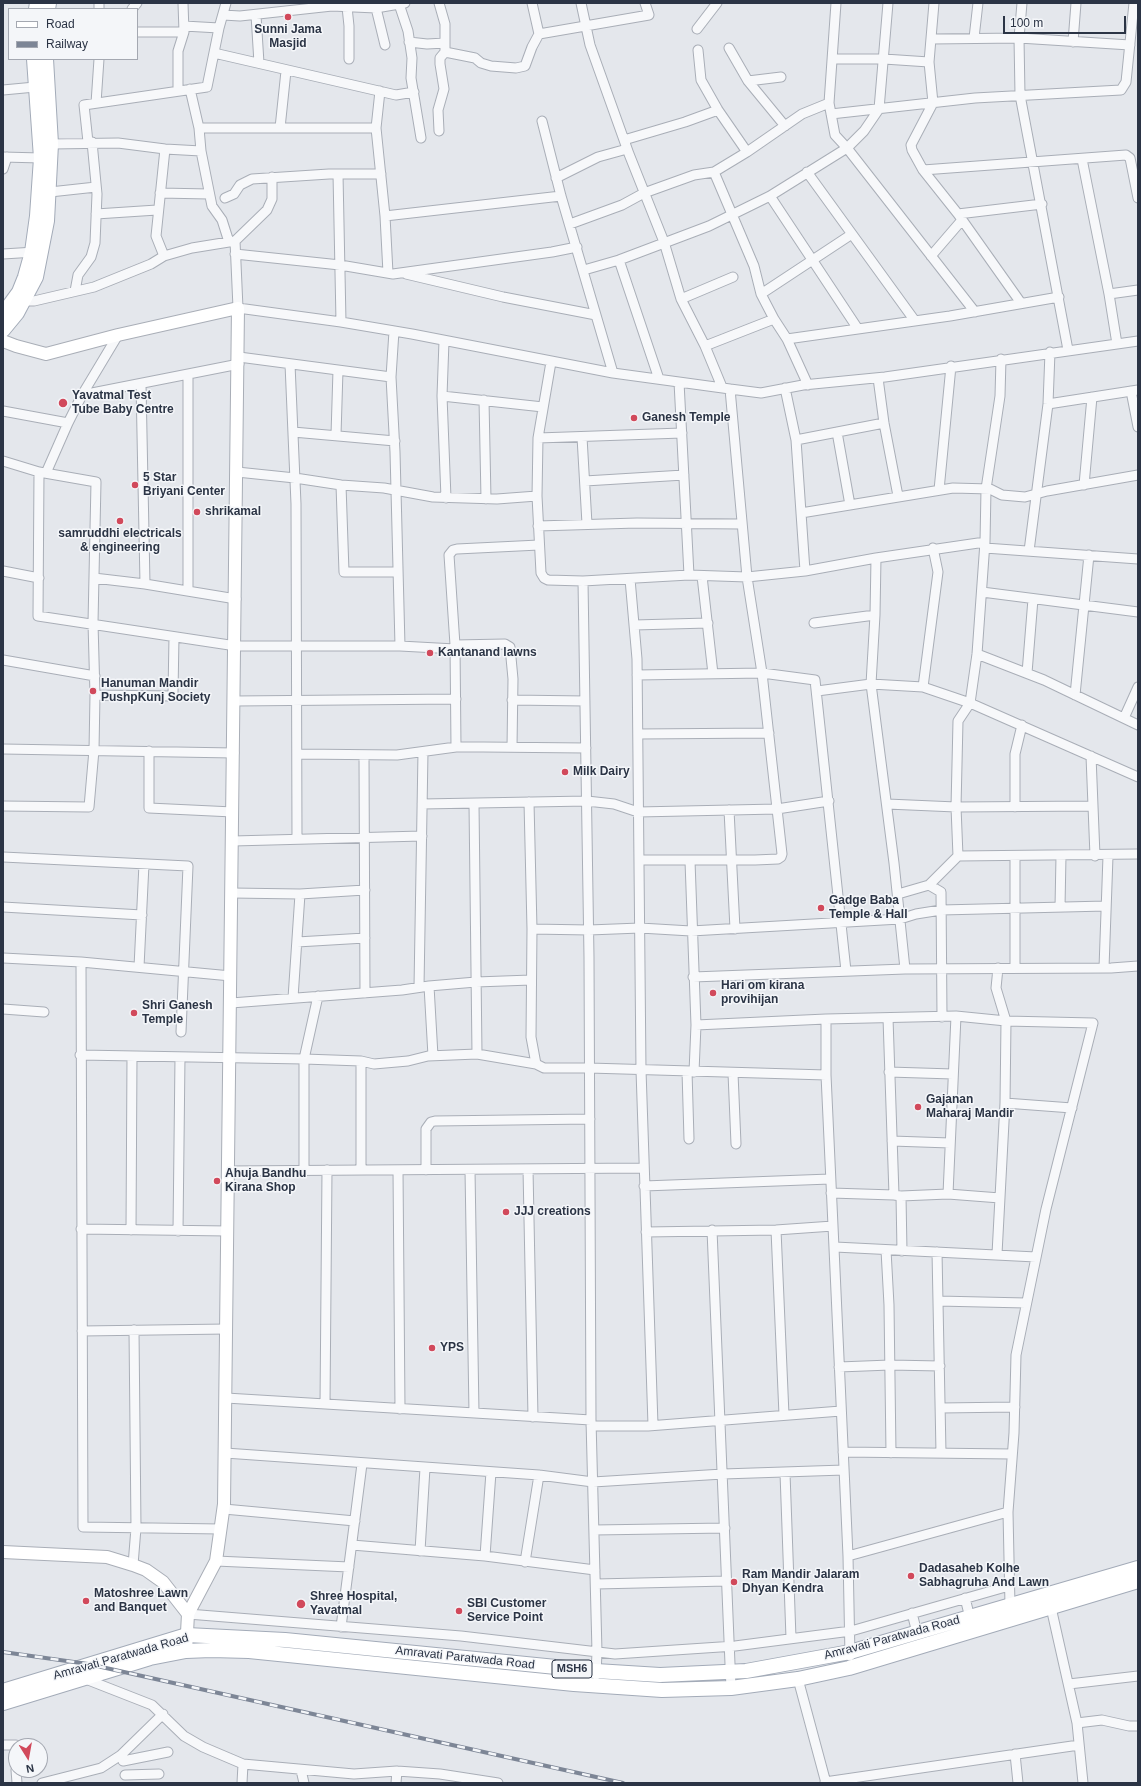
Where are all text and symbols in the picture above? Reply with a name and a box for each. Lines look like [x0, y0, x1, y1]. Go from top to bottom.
legend [8, 8, 138, 60]
scale bar [1005, 8, 1128, 34]
marker: Sunni Jama Masjid [283, 12, 293, 22]
text: 100 m [1010, 16, 1043, 30]
text: Road [46, 17, 75, 31]
place label: Sunni Jama Masjid [254, 23, 322, 51]
text: Railway [46, 37, 88, 51]
place label: Yavatmal Test Tube Baby Centre [72, 389, 174, 417]
marker: Yavatmal Test Tube Baby Centre [57, 397, 69, 409]
place label: Ganesh Temple [642, 411, 730, 425]
marker: Ganesh Temple [629, 413, 639, 423]
place label: 5 Star Briyani Center [143, 471, 225, 499]
marker: 5 Star Briyani Center [130, 480, 140, 490]
place label: shrikamal [205, 505, 261, 519]
marker: shrikamal [192, 507, 202, 517]
marker: samruddhi electricals & engineering [115, 516, 125, 526]
place label: samruddhi electricals & engineering [58, 527, 182, 555]
place label: Kantanand lawns [438, 646, 537, 660]
marker: Kantanand lawns [425, 648, 435, 658]
place label: Hanuman Mandir PushpKunj Society [101, 677, 210, 705]
marker: Hanuman Mandir PushpKunj Society [88, 686, 98, 696]
place label: Milk Dairy [573, 765, 630, 779]
marker: Milk Dairy [560, 767, 570, 777]
place label: Gadge Baba Temple & Hall [829, 894, 907, 922]
marker: Gadge Baba Temple & Hall [816, 903, 826, 913]
place label: Hari om kirana provihijan [721, 979, 804, 1007]
marker: Hari om kirana provihijan [708, 988, 718, 998]
place label: Shri Ganesh Temple [142, 999, 213, 1027]
marker: Shri Ganesh Temple [129, 1008, 139, 1018]
place label: Gajanan Maharaj Mandir [926, 1093, 1014, 1121]
marker: Gajanan Maharaj Mandir [913, 1102, 923, 1112]
place label: Ahuja Bandhu Kirana Shop [225, 1167, 306, 1195]
marker: Ahuja Bandhu Kirana Shop [212, 1176, 222, 1186]
place label: JJJ creations [514, 1205, 591, 1219]
marker: JJJ creations [501, 1207, 511, 1217]
place label: YPS [440, 1341, 464, 1355]
marker: YPS [427, 1343, 437, 1353]
place label: Dadasaheb Kolhe Sabhagruha And Lawn [919, 1562, 1049, 1590]
place label: Ram Mandir Jalaram Dhyan Kendra [742, 1568, 859, 1596]
marker: Dadasaheb Kolhe Sabhagruha And Lawn [906, 1571, 916, 1581]
marker: Ram Mandir Jalaram Dhyan Kendra [729, 1577, 739, 1587]
place label: Matoshree Lawn and Banquet [94, 1587, 188, 1615]
place label: Shree Hospital, Yavatmal [310, 1590, 397, 1618]
marker: Matoshree Lawn and Banquet [81, 1596, 91, 1606]
place label: SBI Customer Service Point [467, 1597, 546, 1625]
marker: Shree Hospital, Yavatmal [295, 1598, 307, 1610]
marker: SBI Customer Service Point [454, 1606, 464, 1616]
street label: Amravati Paratwada Road [822, 1613, 962, 1663]
street label: Amravati Paratwada Road [52, 1631, 190, 1683]
street label: Amravati Paratwada Road [395, 1644, 535, 1672]
road number: MSH6 [552, 1660, 592, 1678]
north arrow [8, 1738, 48, 1778]
text: N [25, 1762, 35, 1775]

